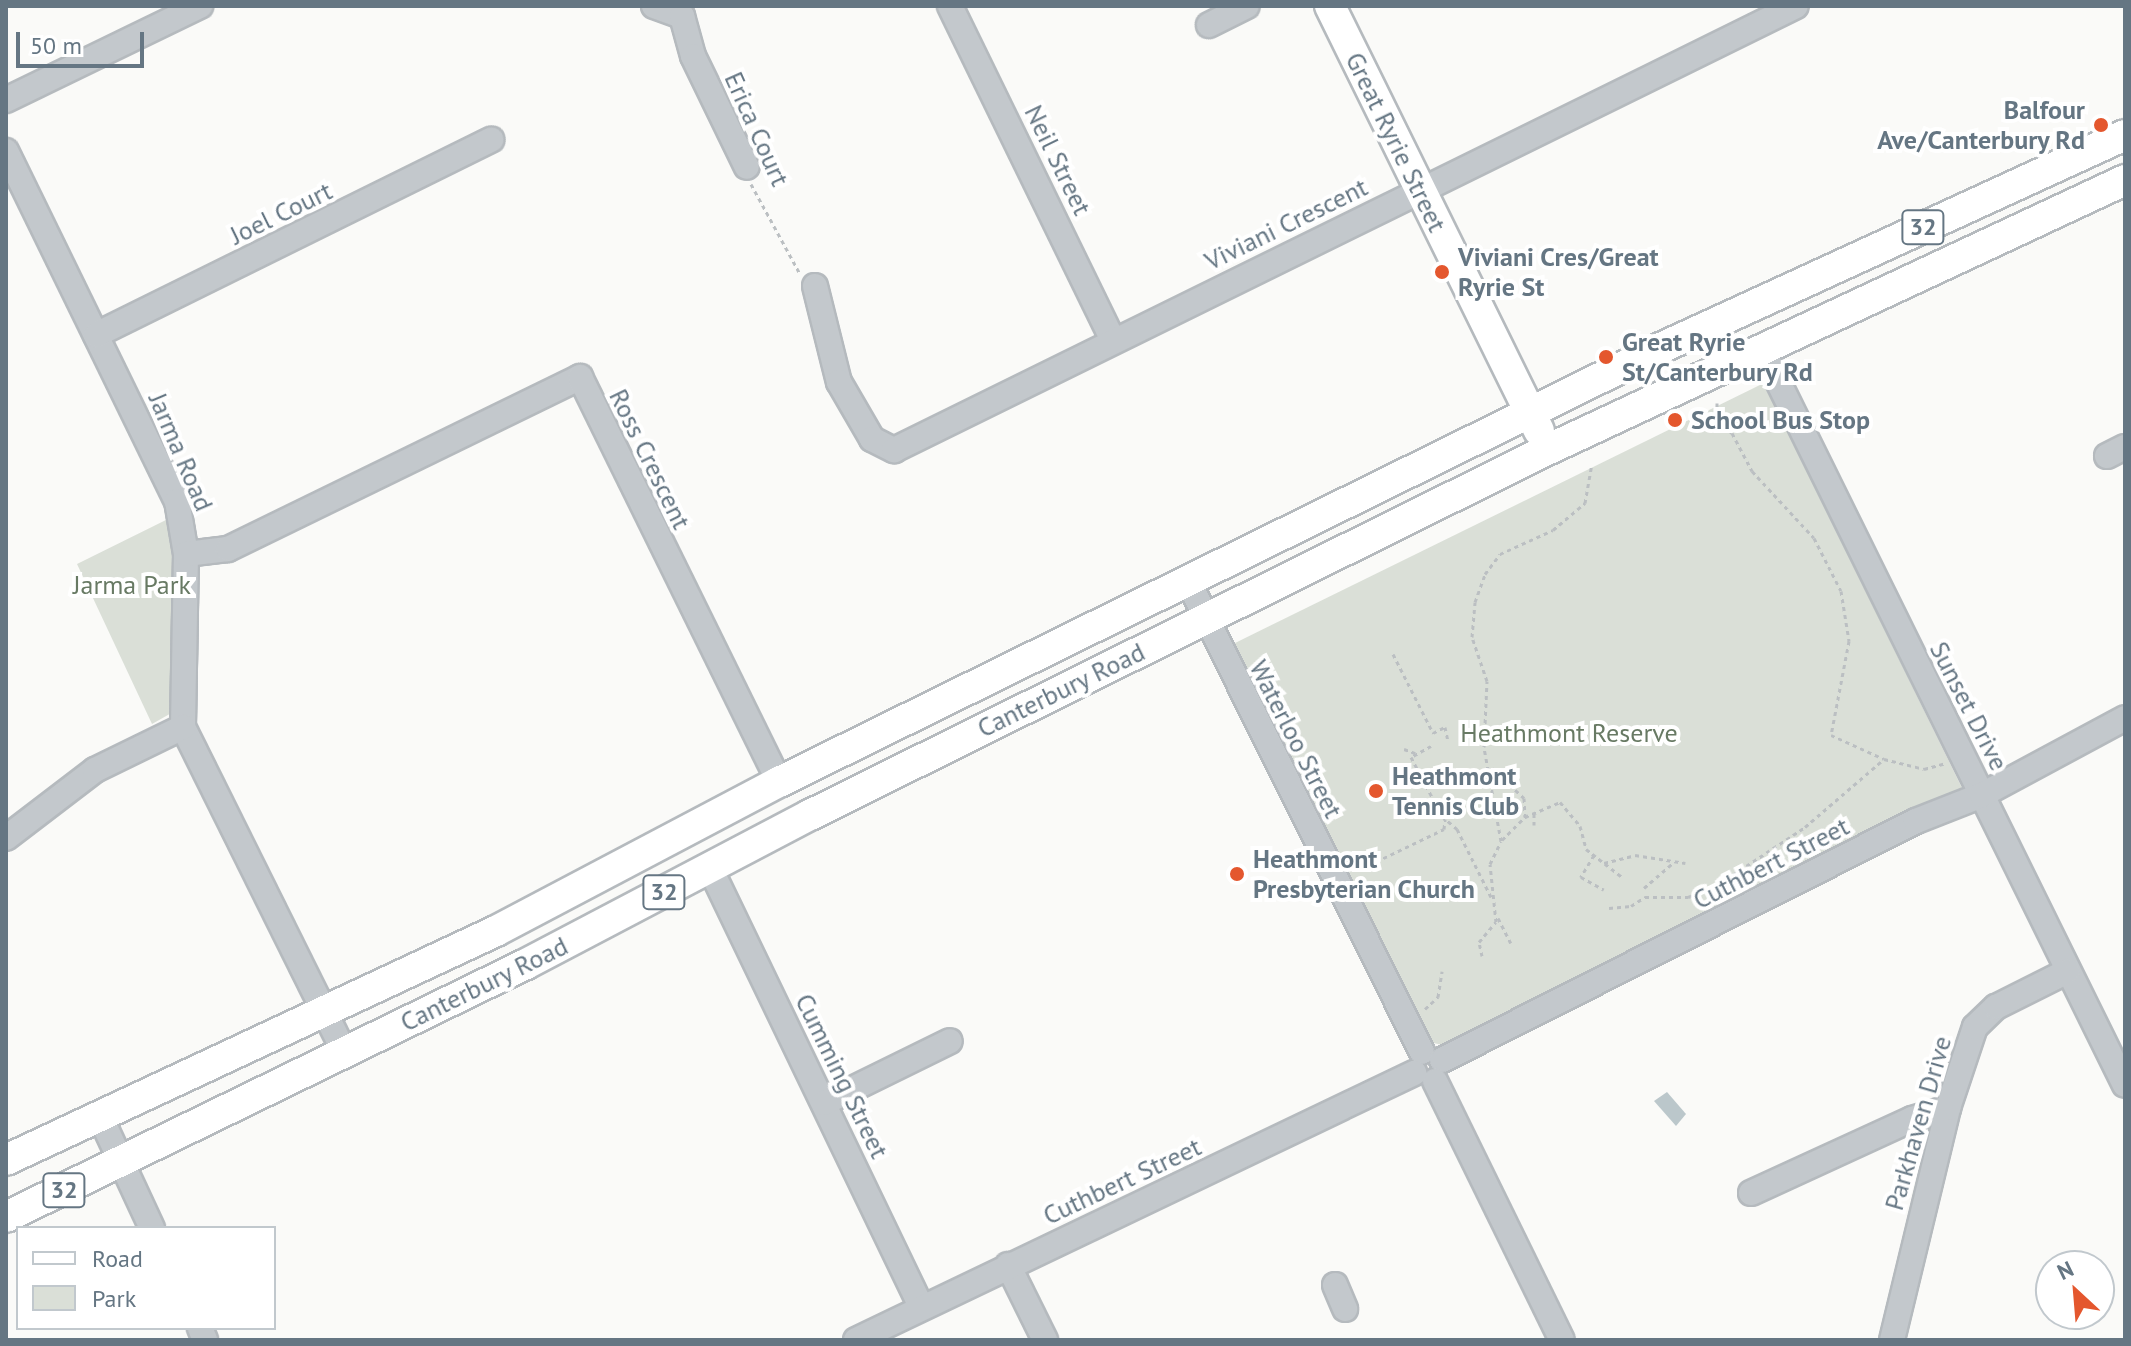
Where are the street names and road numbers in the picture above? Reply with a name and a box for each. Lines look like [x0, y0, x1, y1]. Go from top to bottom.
street label: Great Ryrie Street [1339, 47, 1453, 237]
street label: Erica Court [718, 67, 796, 191]
street label: Neil Street [1018, 100, 1098, 220]
street label: Viviani Crescent [1200, 171, 1372, 277]
street label: Joel Court [225, 175, 337, 251]
road number: 32 [1901, 207, 1945, 247]
street label: Ross Crescent [603, 384, 697, 534]
street label: Jarma Road [142, 388, 220, 516]
street label: Canterbury Road [972, 636, 1150, 744]
street label: Sunset Drive [1923, 636, 2015, 776]
street label: Waterloo Street [1243, 655, 1349, 823]
street label: Cuthbert Street [1688, 810, 1854, 916]
road number: 32 [642, 872, 686, 912]
street label: Canterbury Road [395, 930, 573, 1038]
street label: Cumming Street [789, 989, 895, 1163]
street label: Parkhaven Drive [1878, 1032, 1958, 1214]
street label: Cuthbert Street [1038, 1131, 1206, 1231]
road number: 32 [42, 1170, 86, 1210]

